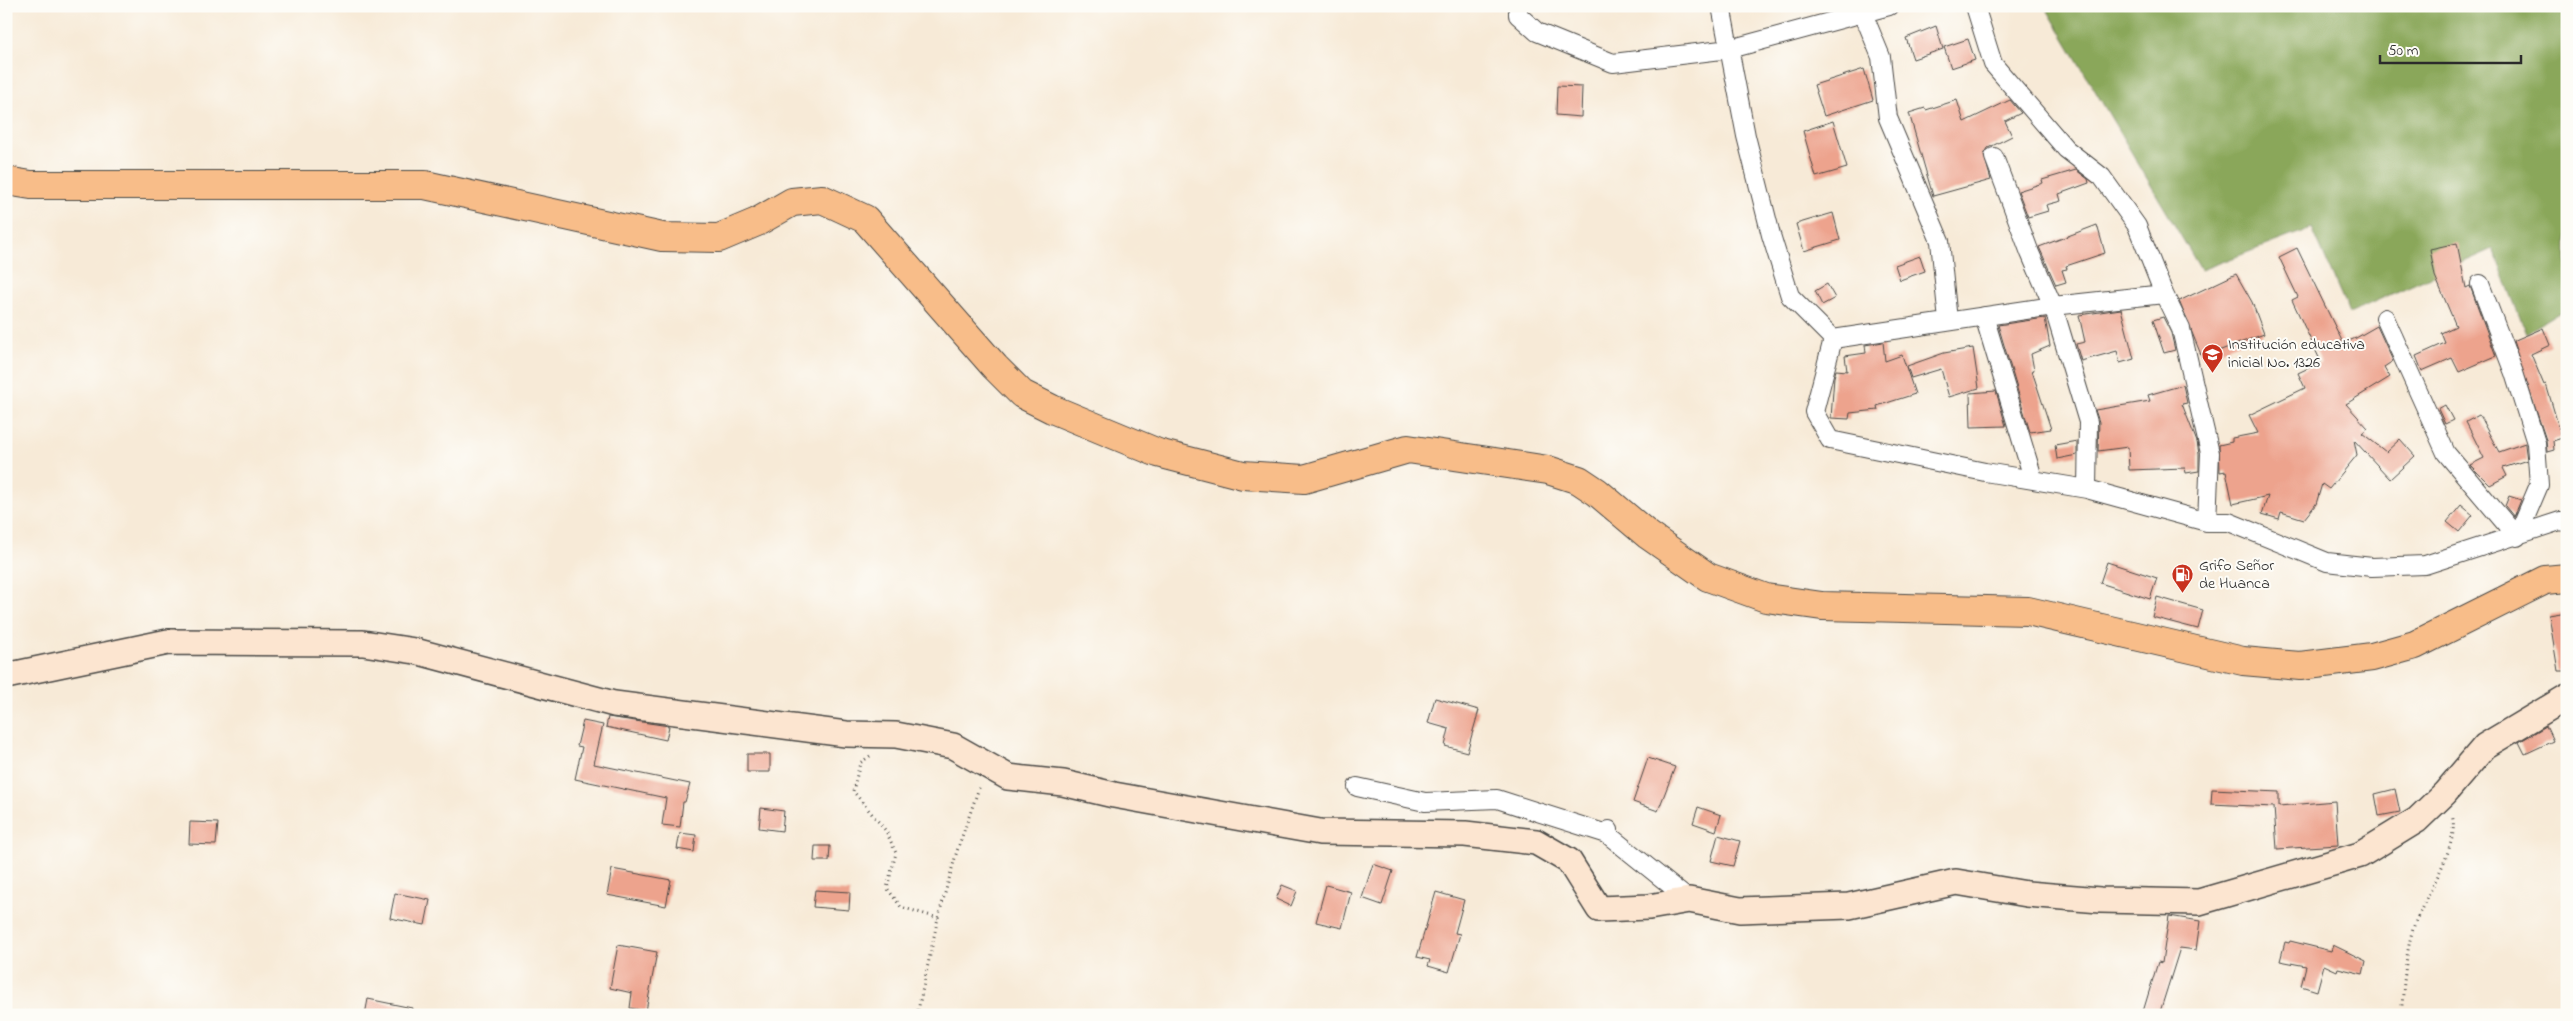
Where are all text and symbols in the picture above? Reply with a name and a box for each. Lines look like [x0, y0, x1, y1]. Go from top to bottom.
scale bar [2380, 32, 2522, 64]
text: 50 m [2388, 40, 2419, 62]
place label: Institución educativa inicial No. 1326 [2228, 333, 2365, 375]
school or university icon: Institución educativa inicial No. 1326 [2200, 342, 2224, 373]
place label: Grifo Señor de Huanca [2199, 554, 2274, 596]
fuel station icon: Grifo Señor de Huanca [2171, 563, 2195, 594]

